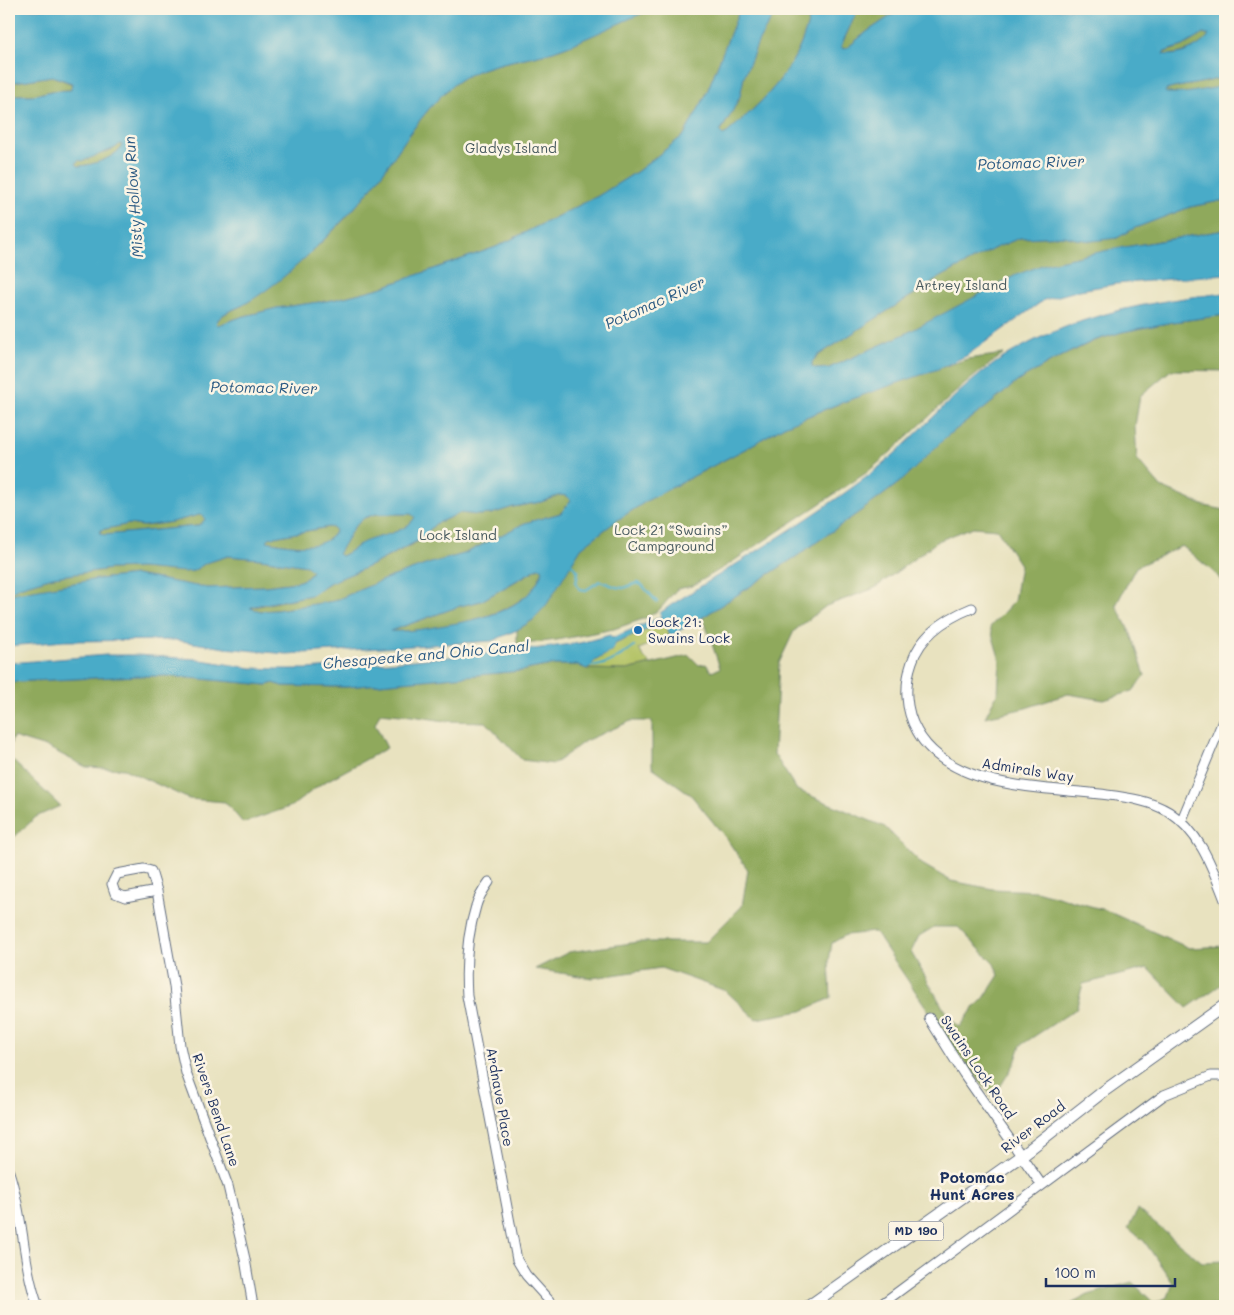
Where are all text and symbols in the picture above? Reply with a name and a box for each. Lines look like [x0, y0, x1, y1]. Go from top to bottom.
water label: Misty Hollow Run [119, 136, 147, 258]
park label: Gladys Island [465, 138, 557, 157]
water label: Potomac River [977, 150, 1085, 174]
water label: Potomac River [601, 271, 708, 333]
park label: Artrey Island [915, 275, 1007, 294]
water label: Potomac River [210, 376, 318, 398]
park label: Lock 21 “Swains” Campground [614, 520, 728, 555]
park label: Lock Island [419, 525, 497, 544]
place label: Lock 21: Swains Lock [648, 612, 730, 647]
marker: Lock 21: Swains Lock [632, 624, 644, 636]
water label: Chesapeake and Ohio Canal [322, 635, 530, 673]
street label: Admirals Way [981, 753, 1075, 786]
street label: Swains Lock Road [937, 1011, 1020, 1122]
street label: Ardnave Place [482, 1046, 519, 1148]
street label: Rivers Bend Lane [188, 1051, 245, 1169]
street label: River Road [997, 1096, 1069, 1157]
district label: Potomac Hunt Acres [929, 1167, 1015, 1204]
road number: MD 190 [888, 1222, 944, 1240]
scale bar [1046, 1255, 1175, 1287]
text: 100 m [1054, 1262, 1096, 1282]

